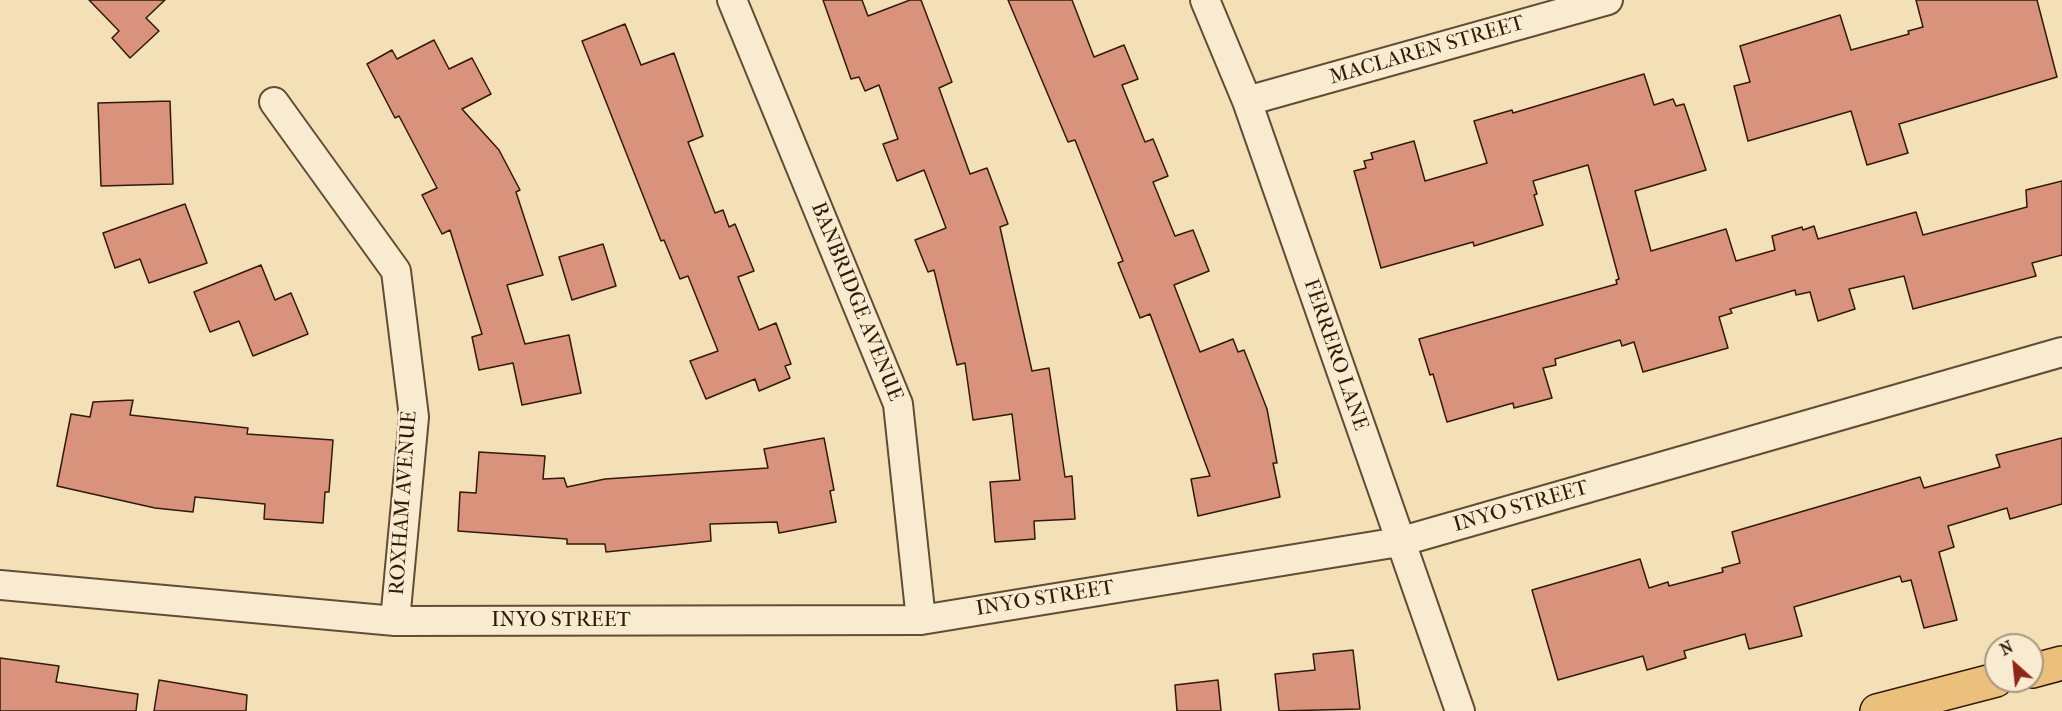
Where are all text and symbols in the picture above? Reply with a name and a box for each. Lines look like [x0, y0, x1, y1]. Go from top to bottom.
street label: MACLAREN STREET [1327, 11, 1527, 91]
street label: BANBRIDGE AVENUE [805, 199, 907, 405]
street label: FERRERO LANE [1297, 276, 1373, 434]
street label: ROXHAM AVENUE [385, 410, 423, 596]
street label: INYO STREET [1451, 476, 1591, 538]
street label: INYO STREET [974, 576, 1116, 622]
street label: INYO STREET [491, 608, 631, 634]
north arrow [1984, 633, 2044, 693]
text: N [1997, 637, 2016, 660]

